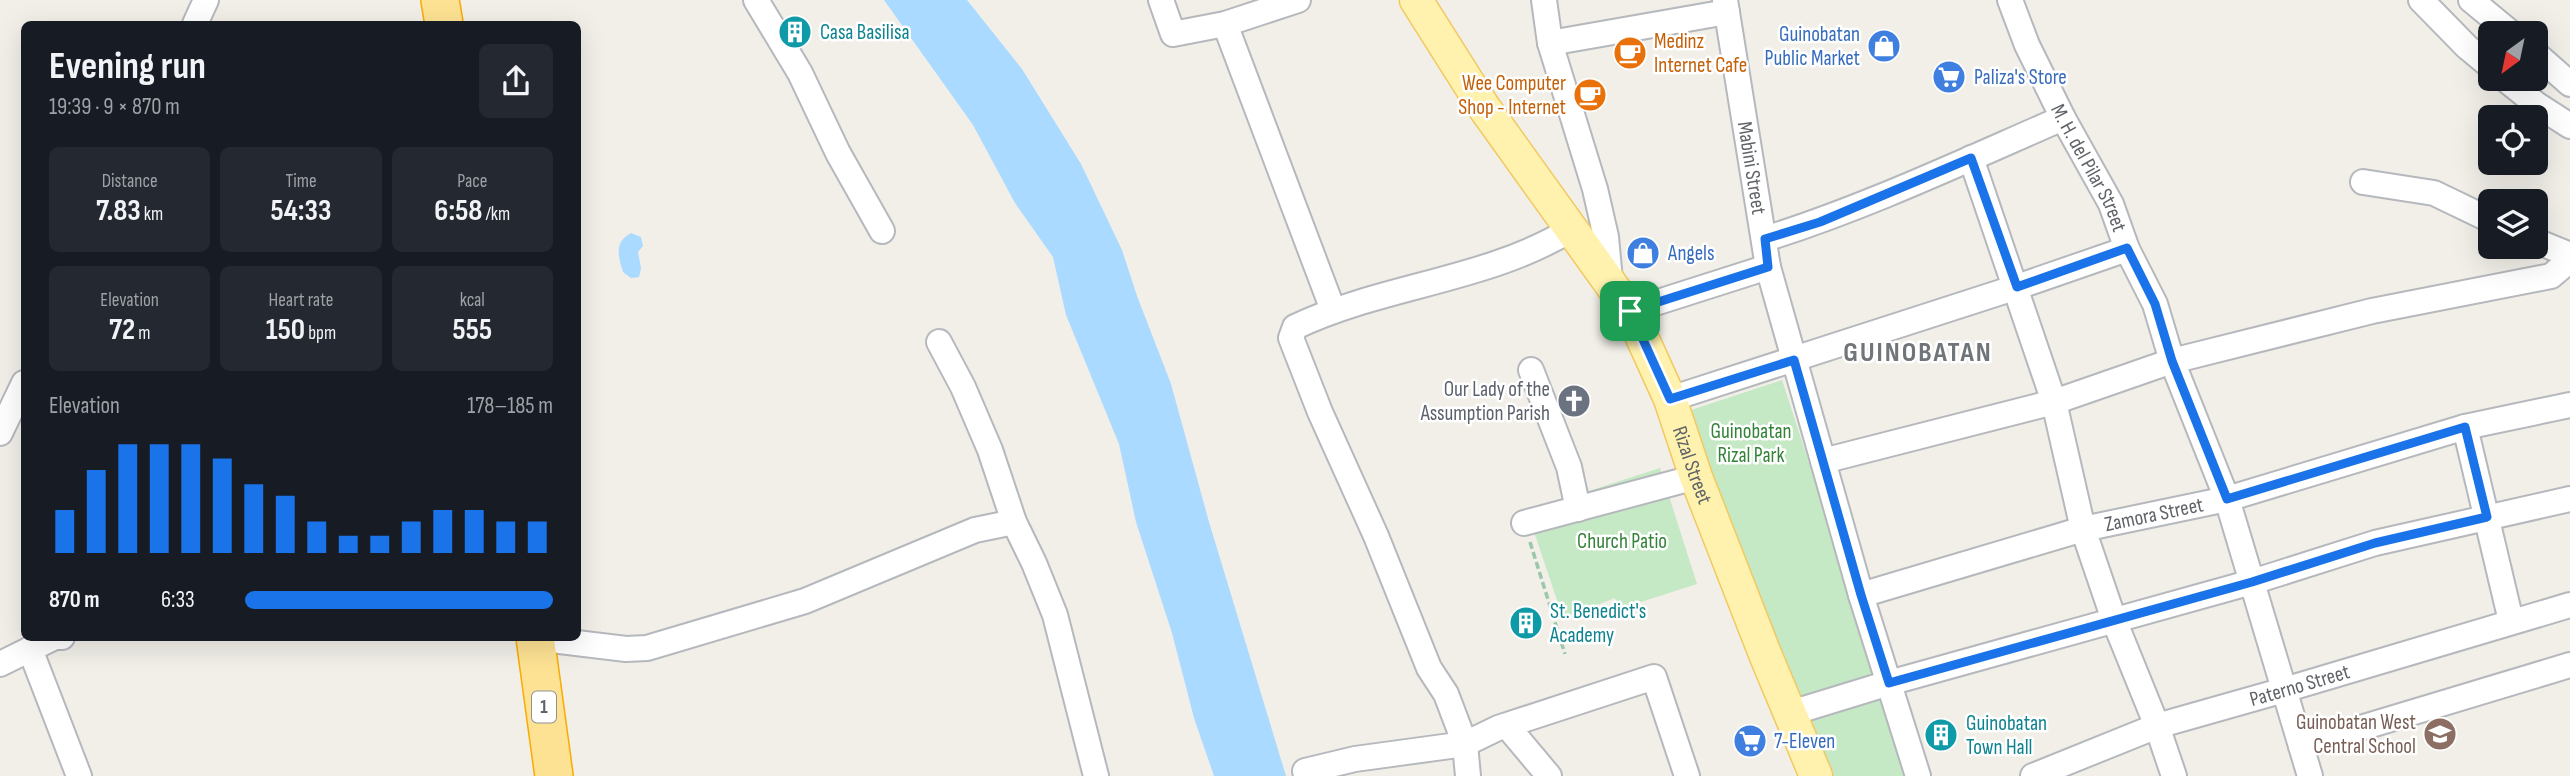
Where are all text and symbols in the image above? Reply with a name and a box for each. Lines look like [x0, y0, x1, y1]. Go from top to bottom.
building icon: Casa Basilisa [776, 13, 814, 51]
place label: Casa Basilisa [820, 20, 910, 45]
north arrow [2478, 21, 2548, 91]
map controls [2478, 21, 2548, 259]
place label: Guinobatan Public Market [1765, 22, 1860, 71]
shop icon: Guinobatan Public Market [1865, 27, 1903, 65]
place label: Medinz Internet Cafe [1654, 29, 1747, 78]
cafe icon: Medinz Internet Cafe [1611, 34, 1649, 72]
text: Evening run [49, 44, 206, 89]
button: share [479, 44, 553, 118]
supermarket icon: Paliza's Store [1930, 58, 1968, 96]
place label: Paliza's Store [1974, 65, 2067, 90]
place label: Wee Computer Shop - Internet [1458, 71, 1566, 120]
cafe icon: Wee Computer Shop - Internet [1571, 76, 1609, 114]
text: 19:39 · 9 × 870 m [49, 93, 180, 121]
street label: M. H. del Pilar Street [2046, 100, 2132, 235]
button: locate [2478, 105, 2548, 175]
street label: Mabini Street [1732, 120, 1772, 216]
text: Distance [102, 170, 158, 193]
text: Time [285, 170, 317, 193]
text: Pace [457, 170, 487, 193]
button: layers [2478, 189, 2548, 259]
text: 7.83 [96, 193, 141, 229]
text: 54:33 [271, 193, 331, 229]
text: 6:58 [434, 193, 483, 229]
text: km [141, 203, 163, 226]
text: /km [483, 203, 510, 226]
shop icon: Angels [1624, 234, 1662, 272]
place label: Angels [1667, 241, 1715, 266]
pin [1600, 281, 1660, 341]
text: Elevation [100, 289, 159, 312]
text: Heart rate [269, 289, 333, 312]
text: kcal [460, 289, 485, 312]
icon: arrive [1611, 292, 1649, 330]
text: 72 [109, 312, 135, 348]
text: 150 [266, 312, 305, 348]
text: 555 [453, 312, 492, 348]
text: m [135, 322, 150, 345]
text: bpm [305, 322, 336, 345]
district label: GUINOBATAN [1843, 336, 1993, 369]
place label: Our Lady of the Assumption Parish [1420, 377, 1550, 426]
church icon: Our Lady of the Assumption Parish [1555, 382, 1593, 420]
text: Elevation [49, 392, 120, 420]
text: 178–185 m [467, 392, 553, 420]
park label: Guinobatan Rizal Park [1710, 419, 1792, 468]
street label: Rizal Street [1667, 423, 1718, 508]
street label: Zamora Street [2102, 492, 2206, 537]
park label: Church Patio [1577, 529, 1667, 554]
text: 870 m [49, 586, 100, 614]
text: 6:33 [161, 586, 195, 614]
place label: St. Benedict's Academy [1549, 599, 1646, 648]
building icon: St. Benedict's Academy [1507, 604, 1545, 642]
street label: Paterno Street [2247, 659, 2352, 712]
road number: 1 [532, 692, 556, 722]
place label: Guinobatan West Central School [2296, 710, 2416, 759]
place label: Guinobatan Town Hall [1966, 711, 2047, 760]
school or university icon: Guinobatan West Central School [2421, 715, 2459, 753]
building icon: Guinobatan Town Hall [1922, 716, 1960, 754]
supermarket icon: 7-Eleven [1731, 722, 1769, 760]
place label: 7-Eleven [1774, 729, 1835, 754]

